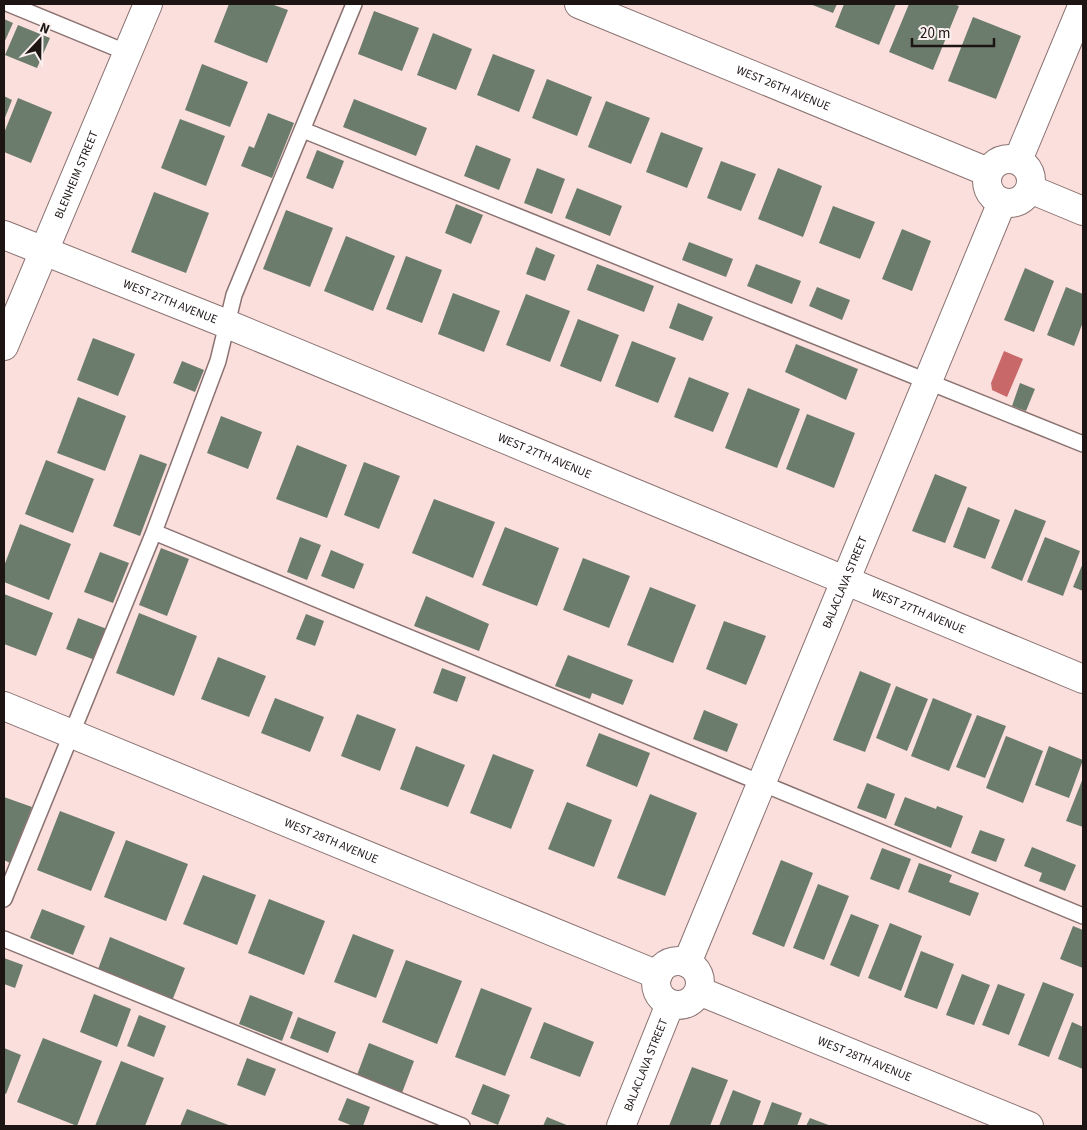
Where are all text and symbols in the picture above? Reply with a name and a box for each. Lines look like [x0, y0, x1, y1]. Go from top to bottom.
north arrow [15, 15, 65, 65]
scale bar [912, 15, 994, 47]
text: N [36, 18, 53, 40]
text: 20 m [920, 23, 950, 44]
street label: WEST 26TH AVENUE [734, 61, 833, 115]
street label: BLENHEIM STREET [50, 127, 102, 221]
street label: WEST 27TH AVENUE [121, 275, 220, 328]
street label: WEST 27TH AVENUE [495, 429, 594, 483]
street label: BALACLAVA STREET [818, 533, 871, 631]
street label: WEST 27TH AVENUE [869, 584, 968, 638]
street label: WEST 28TH AVENUE [282, 814, 381, 868]
street label: BALACLAVA STREET [619, 1015, 672, 1114]
street label: WEST 28TH AVENUE [815, 1032, 914, 1086]

